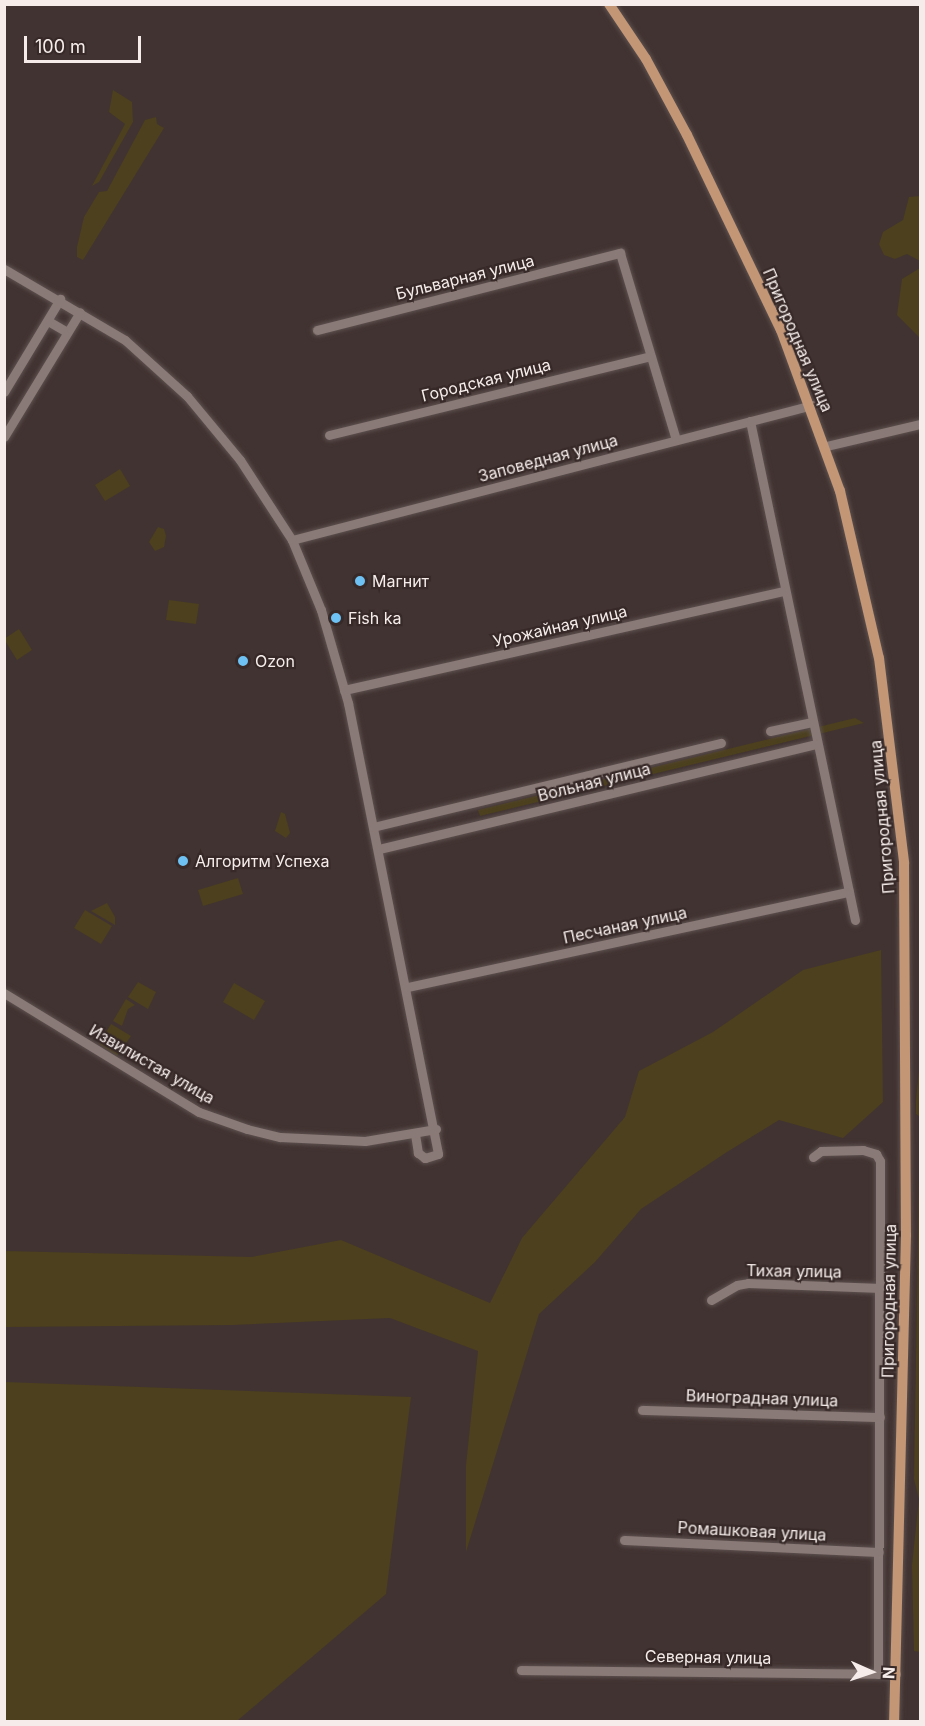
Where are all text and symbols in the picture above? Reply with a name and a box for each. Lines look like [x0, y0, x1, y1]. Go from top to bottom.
scale bar [27, 24, 144, 62]
text: 100 m [35, 36, 86, 57]
street label: Бульварная улица [394, 251, 536, 303]
street label: Пригородная улица [759, 265, 837, 415]
street label: Городская улица [419, 355, 553, 405]
street label: Заповедная улица [476, 430, 620, 486]
place label: Магнит [372, 571, 429, 591]
marker: Магнит [353, 574, 367, 588]
street label: Урожайная улица [491, 601, 629, 651]
place label: Fish ka [348, 608, 401, 628]
marker: Fish ka [329, 611, 343, 625]
place label: Ozon [255, 651, 295, 671]
marker: Ozon [236, 654, 250, 668]
street label: Пригородная улица [866, 739, 898, 895]
street label: Вольная улица [536, 759, 652, 805]
place label: Алгоритм Успеха [195, 851, 329, 871]
marker: Алгоритм Успеха [176, 854, 190, 868]
street label: Песчаная улица [561, 903, 689, 947]
street label: Извилистая улица [86, 1020, 218, 1108]
street label: Пригородная улица [878, 1224, 900, 1378]
street label: Тихая улица [746, 1261, 842, 1281]
street label: Виноградная улица [685, 1386, 839, 1410]
street label: Ромашковая улица [677, 1518, 827, 1544]
north arrow [841, 1642, 901, 1702]
street label: Северная улица [645, 1646, 771, 1668]
text: N [879, 1666, 899, 1680]

